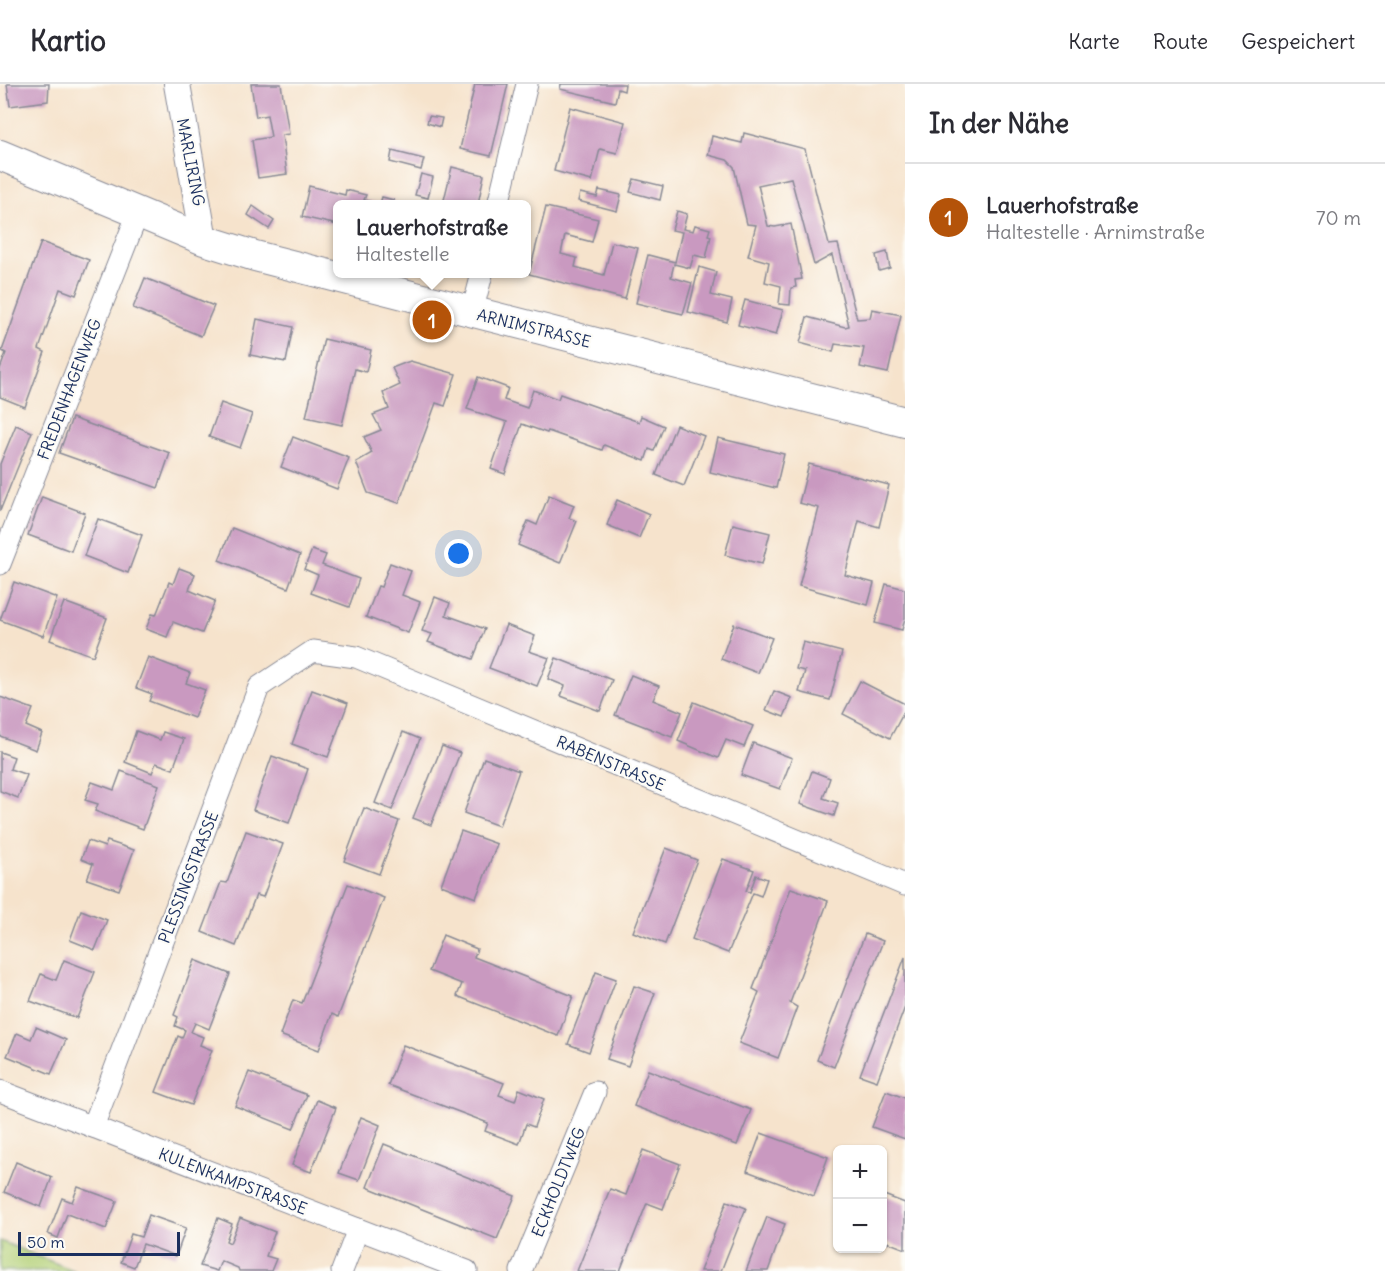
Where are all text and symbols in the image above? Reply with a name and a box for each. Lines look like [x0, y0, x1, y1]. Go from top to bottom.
text: Kartio [30, 23, 106, 59]
text: Karte [1068, 28, 1120, 55]
text: Route [1153, 28, 1208, 55]
text: Gespeichert [1241, 28, 1355, 55]
text: In der Nähe [929, 107, 1069, 140]
street label: MARLIRING [173, 116, 209, 208]
text: Lauerhofstraße [986, 191, 1139, 219]
popup [333, 200, 531, 278]
text: 1 [945, 205, 952, 230]
text: 70 m [1316, 205, 1361, 230]
text: Lauerhofstraße [356, 213, 508, 241]
text: Haltestelle · Arnimstraße [986, 219, 1205, 244]
text: Haltestelle [356, 241, 449, 266]
pin: 1 [412, 298, 452, 342]
street label: ARNIMSTRASSE [475, 304, 593, 352]
street label: FREDENHAGENWEG [33, 316, 105, 462]
your location [444, 539, 473, 568]
street label: RABENSTRASSE [554, 731, 668, 795]
street label: PLESSINGSTRASSE [154, 808, 222, 946]
street label: ECKHOLDTWEG [527, 1124, 589, 1240]
street label: KULENKAMPSTRASSE [156, 1143, 310, 1219]
map controls [833, 1145, 887, 1253]
button: + [833, 1145, 887, 1199]
button: − [833, 1199, 887, 1253]
scale bar [18, 1229, 180, 1256]
text: 50 m [27, 1232, 65, 1252]

